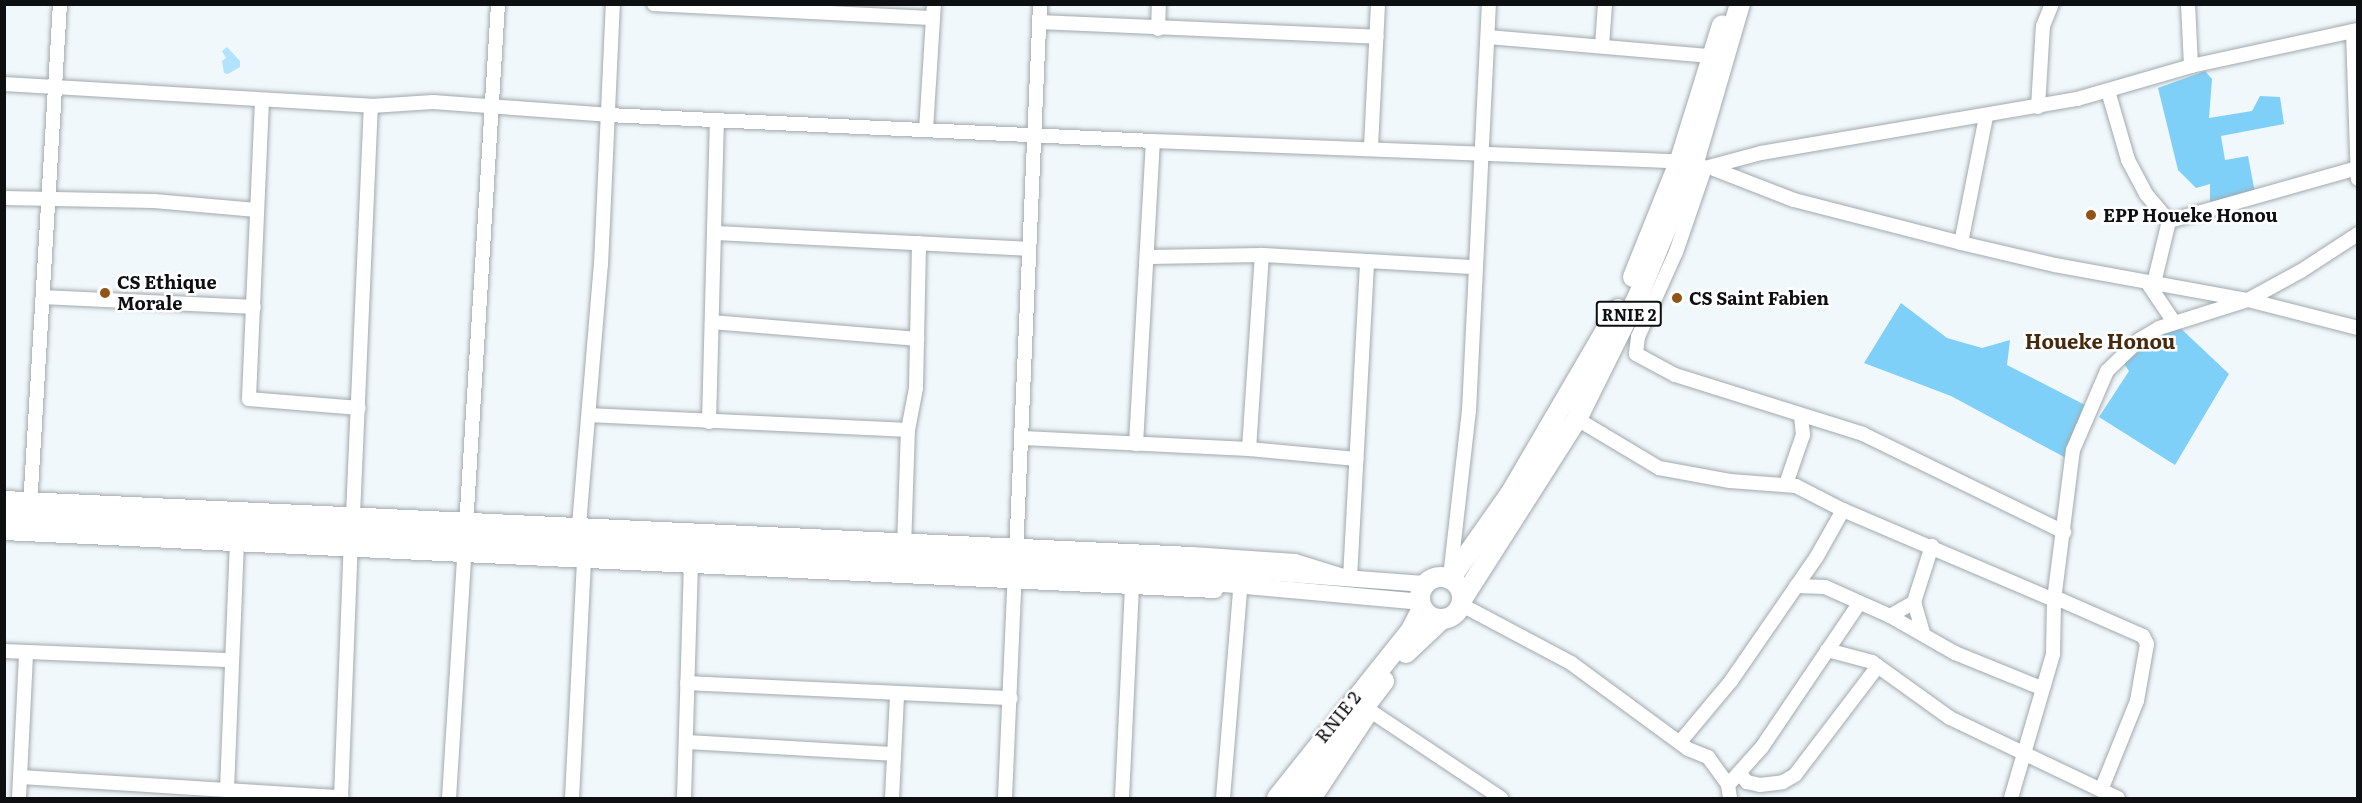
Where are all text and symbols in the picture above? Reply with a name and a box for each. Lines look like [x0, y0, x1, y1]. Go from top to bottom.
place label: EPP Houeke Honou [2103, 204, 2278, 226]
marker: EPP Houeke Honou [2084, 208, 2098, 222]
place label: CS Ethique Morale [117, 272, 217, 314]
marker: CS Ethique Morale [98, 286, 112, 300]
place label: CS Saint Fabien [1689, 287, 1829, 309]
marker: CS Saint Fabien [1670, 291, 1684, 305]
road number: RNIE 2 [1594, 301, 1664, 327]
district label: Houeke Honou [2025, 328, 2175, 352]
street label: RNIE 2 [1311, 687, 1365, 747]

